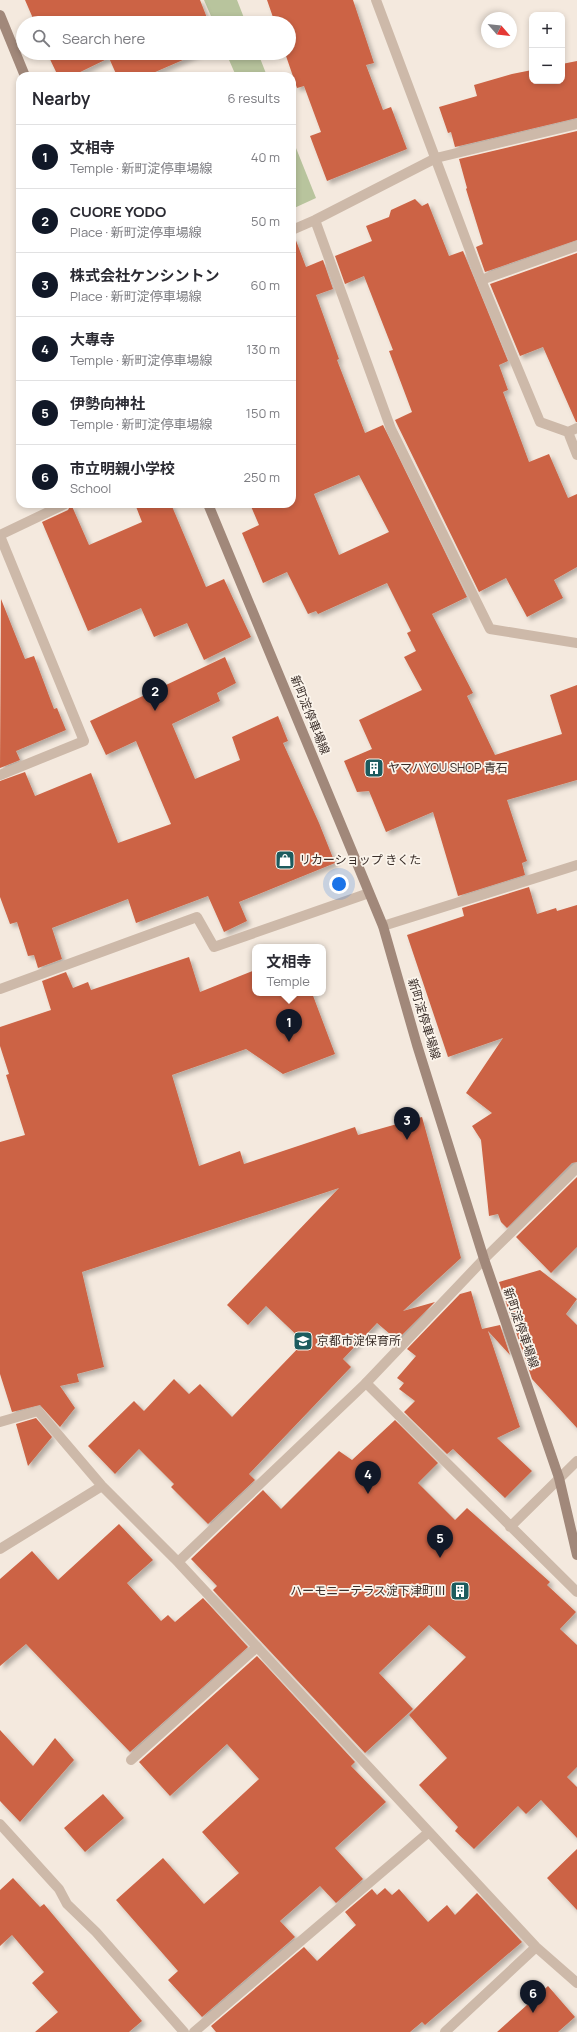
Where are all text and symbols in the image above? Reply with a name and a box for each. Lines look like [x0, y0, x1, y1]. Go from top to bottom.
north arrow [481, 12, 517, 48]
map controls [529, 12, 565, 84]
button: + [529, 12, 565, 48]
search box [16, 16, 296, 60]
icon: search [30, 27, 52, 49]
text: Search here [62, 28, 145, 49]
button: − [529, 48, 565, 84]
text: Nearby [32, 87, 90, 110]
text: 6 results [228, 89, 280, 107]
text: 文相寺 [70, 137, 115, 158]
text: 1 [42, 148, 48, 166]
text: 40 m [251, 148, 280, 166]
text: Temple · 新町淀停車場線 [70, 159, 213, 177]
text: CUORE YODO [70, 201, 166, 222]
text: 2 [41, 212, 49, 230]
text: 50 m [251, 212, 280, 230]
text: Place · 新町淀停車場線 [70, 223, 202, 241]
text: 株式会社ケンシントン [70, 265, 220, 286]
text: 3 [41, 276, 49, 294]
text: 60 m [250, 276, 280, 294]
text: Place · 新町淀停車場線 [70, 287, 202, 305]
text: 大專寺 [70, 329, 115, 350]
text: 4 [41, 340, 49, 358]
text: 130 m [246, 340, 280, 358]
text: Temple · 新町淀停車場線 [70, 351, 213, 369]
text: 伊勢向神社 [70, 393, 145, 414]
text: 5 [41, 404, 49, 422]
text: 150 m [246, 404, 280, 422]
text: Temple · 新町淀停車場線 [70, 415, 213, 433]
text: 市立明親小学校 [70, 458, 175, 479]
text: 6 [41, 468, 49, 486]
text: 250 m [244, 468, 280, 486]
text: School [70, 479, 111, 497]
street label: 新町淀停車場線 [287, 673, 334, 757]
pin: 2 [142, 678, 168, 711]
building icon: ヤマハYOU SHOP 青石 [363, 757, 385, 779]
place label: ヤマハYOU SHOP 青石 [388, 759, 508, 776]
shop icon: リカーショップ きくた [274, 849, 296, 871]
place label: リカーショップ きくた [299, 851, 421, 868]
your location [329, 874, 349, 894]
popup [252, 944, 326, 996]
text: 文相寺 [266, 951, 312, 972]
text: Temple [266, 972, 310, 990]
street label: 新町淀停車場線 [404, 976, 445, 1062]
pin: 1 [276, 1009, 302, 1042]
pin: 3 [394, 1107, 420, 1140]
street label: 新町淀停車場線 [500, 1285, 543, 1370]
school or university icon: 京都市淀保育所 [292, 1330, 314, 1352]
place label: 京都市淀保育所 [317, 1332, 401, 1349]
pin: 4 [355, 1461, 381, 1494]
pin: 5 [427, 1525, 453, 1558]
building icon: ハーモニーテラス淀下津町Ⅲ [449, 1580, 471, 1602]
place label: ハーモニーテラス淀下津町Ⅲ [290, 1582, 446, 1599]
pin: 6 [520, 1980, 546, 2013]

